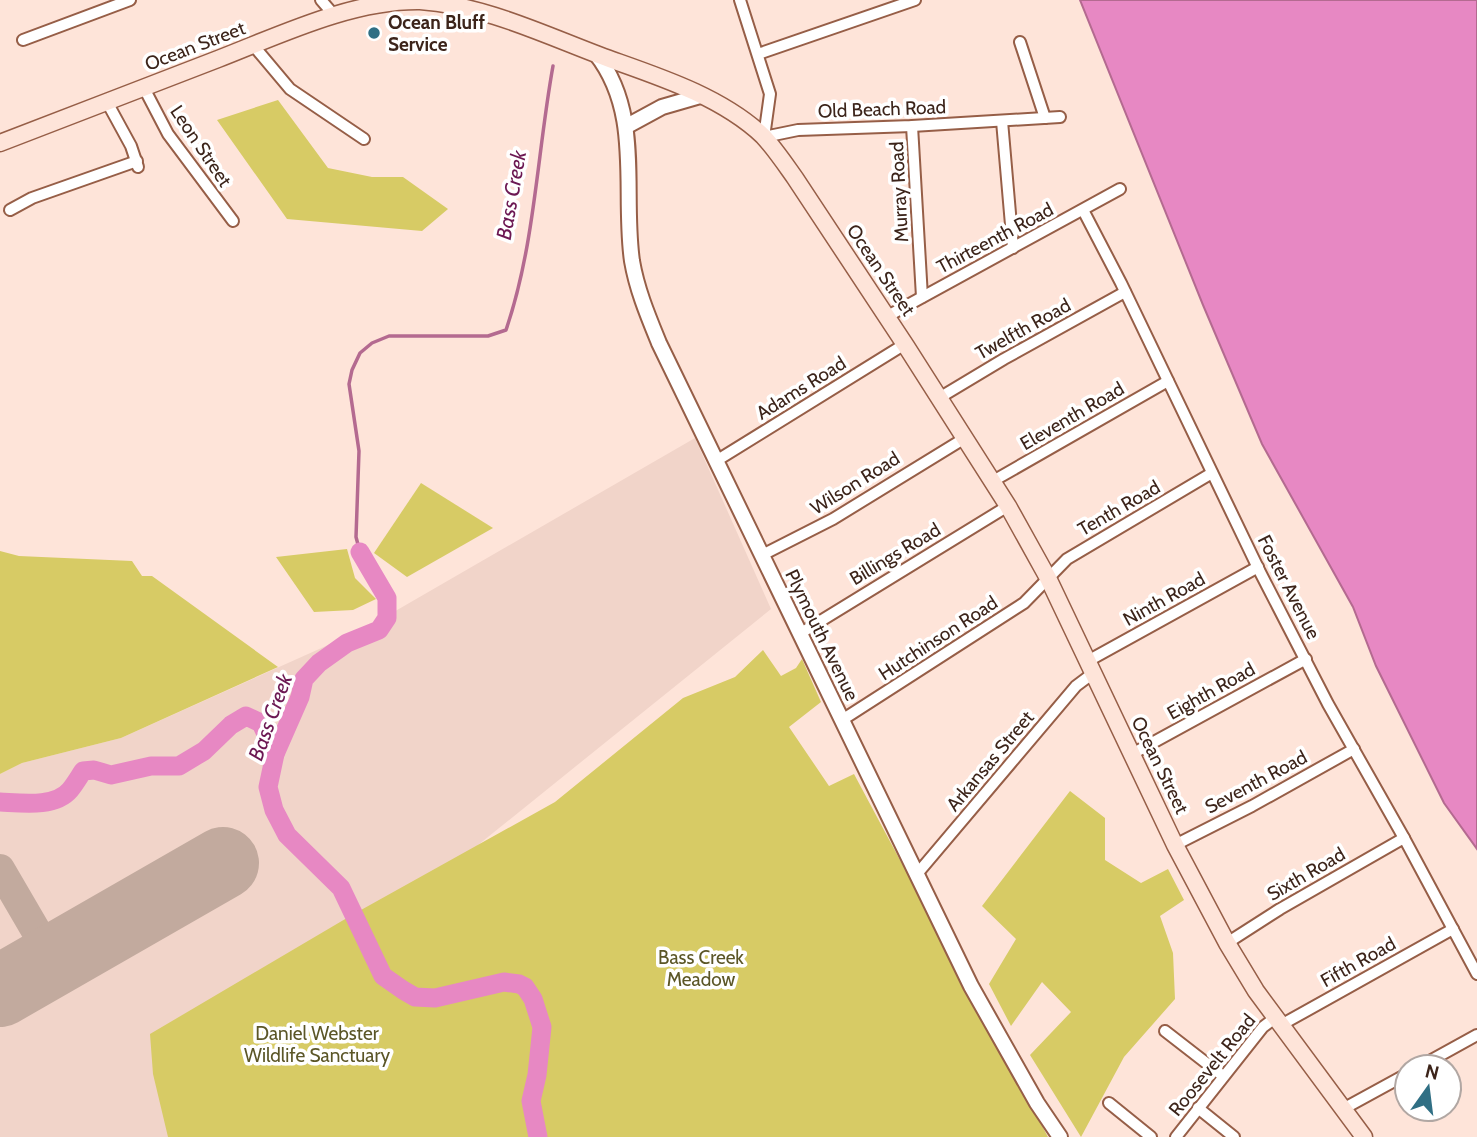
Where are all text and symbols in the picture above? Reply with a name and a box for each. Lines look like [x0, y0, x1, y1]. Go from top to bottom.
place label: Ocean Bluff Service [388, 11, 486, 56]
street label: Ocean Street [142, 16, 249, 76]
marker: Ocean Bluff Service [366, 25, 382, 41]
street label: Old Beach Road [817, 95, 947, 123]
street label: Leon Street [165, 101, 237, 192]
street label: Murray Road [885, 141, 913, 243]
water label: Bass Creek [491, 147, 531, 242]
street label: Thirteenth Road [933, 198, 1057, 278]
street label: Ocean Street [842, 220, 920, 321]
street label: Twelfth Road [971, 293, 1075, 365]
street label: Adams Road [752, 351, 850, 425]
street label: Eleventh Road [1016, 377, 1128, 455]
street label: Wilson Road [806, 447, 904, 519]
street label: Tenth Road [1074, 475, 1164, 541]
street label: Billings Road [845, 518, 945, 590]
street label: Foster Avenue [1253, 531, 1325, 643]
street label: Plymouth Avenue [780, 566, 864, 705]
street label: Ninth Road [1119, 567, 1209, 631]
street label: Hutchinson Road [874, 591, 1002, 685]
street label: Eighth Road [1163, 657, 1259, 725]
water label: Bass Creek [243, 669, 298, 764]
street label: Arkansas Street [941, 706, 1039, 816]
street label: Ocean Street [1127, 713, 1194, 818]
street label: Seventh Road [1201, 745, 1311, 819]
street label: Sixth Road [1263, 842, 1349, 906]
street label: Fifth Road [1316, 932, 1400, 992]
park label: Bass Creek Meadow [658, 946, 744, 991]
street label: Roosevelt Road [1164, 1009, 1260, 1121]
park label: Daniel Webster Wildlife Sanctuary [244, 1022, 390, 1067]
north arrow [1393, 1053, 1463, 1123]
text: N [1423, 1059, 1441, 1085]

